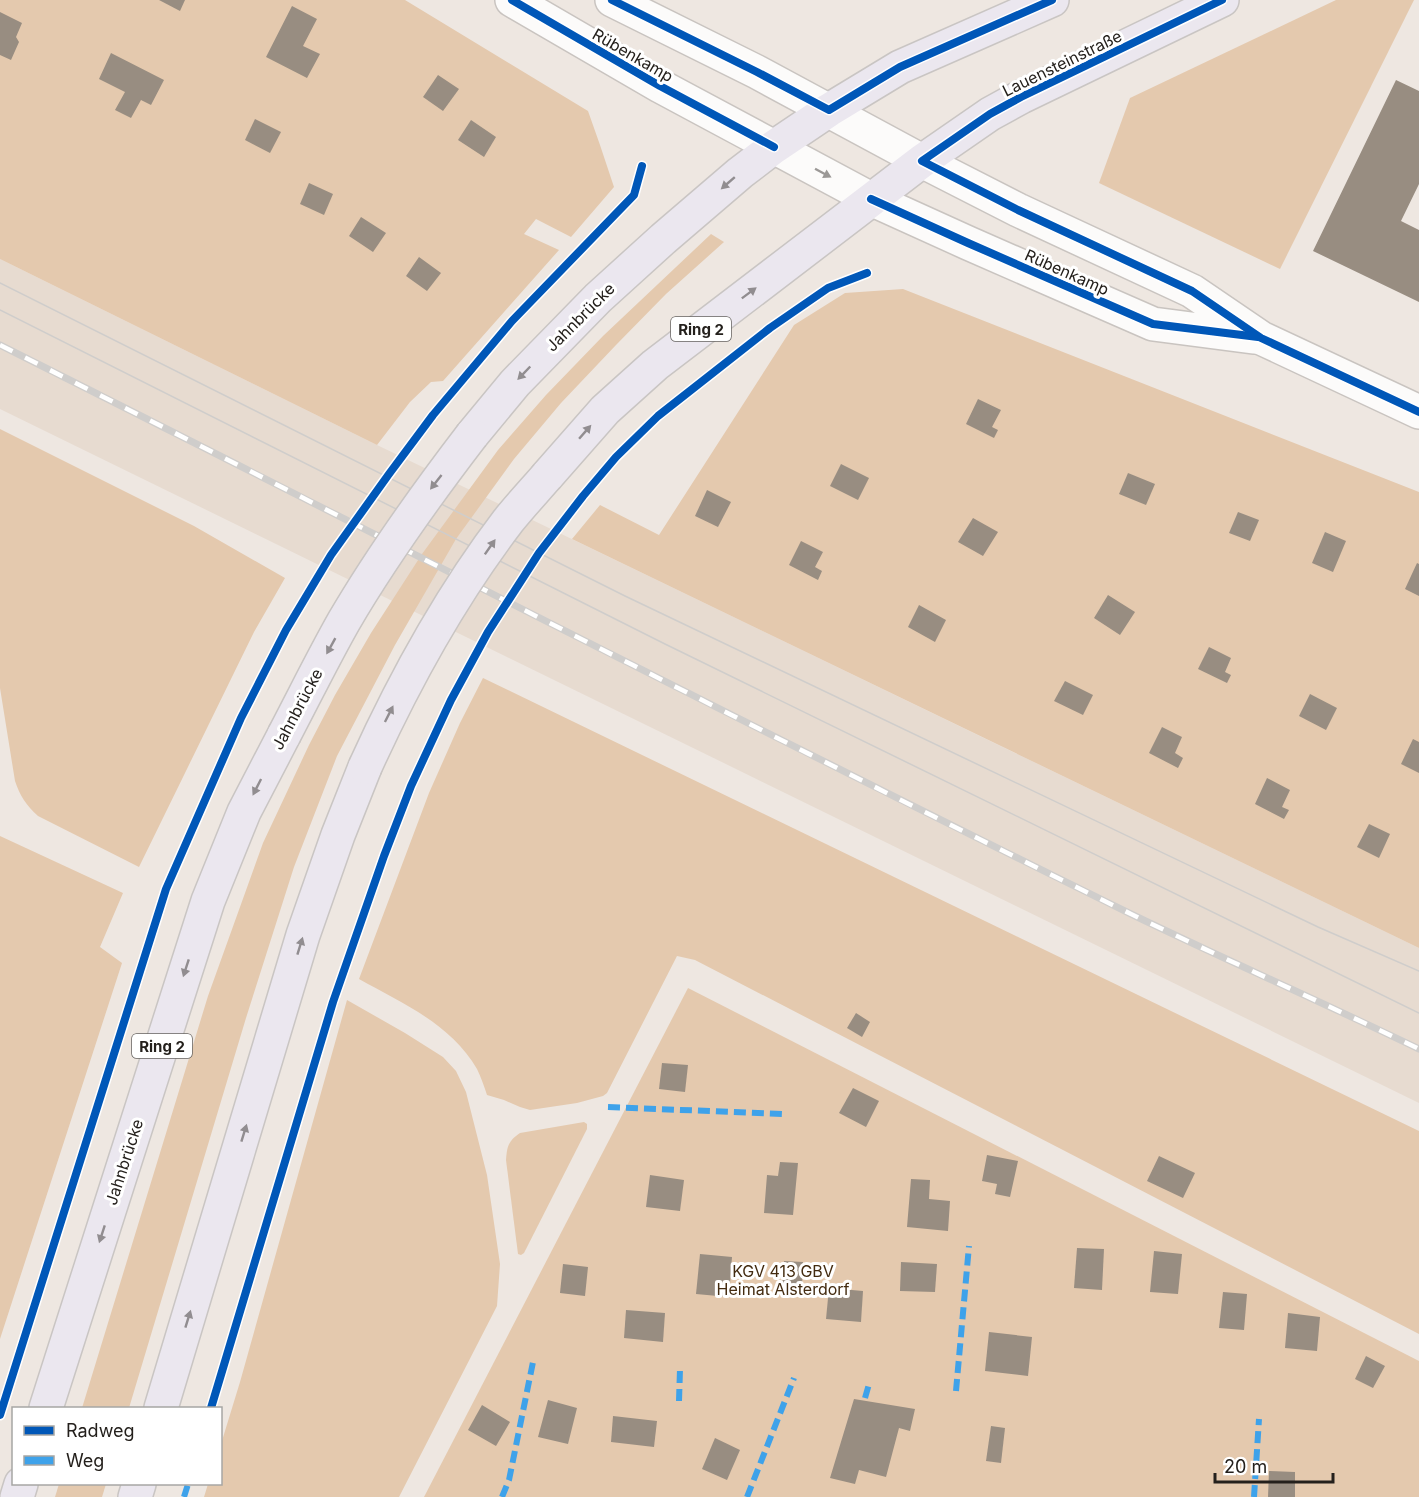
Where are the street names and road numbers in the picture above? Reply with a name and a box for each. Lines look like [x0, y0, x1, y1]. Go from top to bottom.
street label: Rübenkamp [589, 24, 677, 86]
street label: Lauensteinstraße [999, 25, 1125, 101]
street label: Rübenkamp [1022, 245, 1112, 299]
street label: Jahnbrücke [541, 278, 619, 356]
road number: Ring 2 [671, 317, 731, 341]
street label: Jahnbrücke [267, 665, 327, 753]
road number: Ring 2 [132, 1034, 192, 1058]
street label: Jahnbrücke [101, 1116, 147, 1208]

